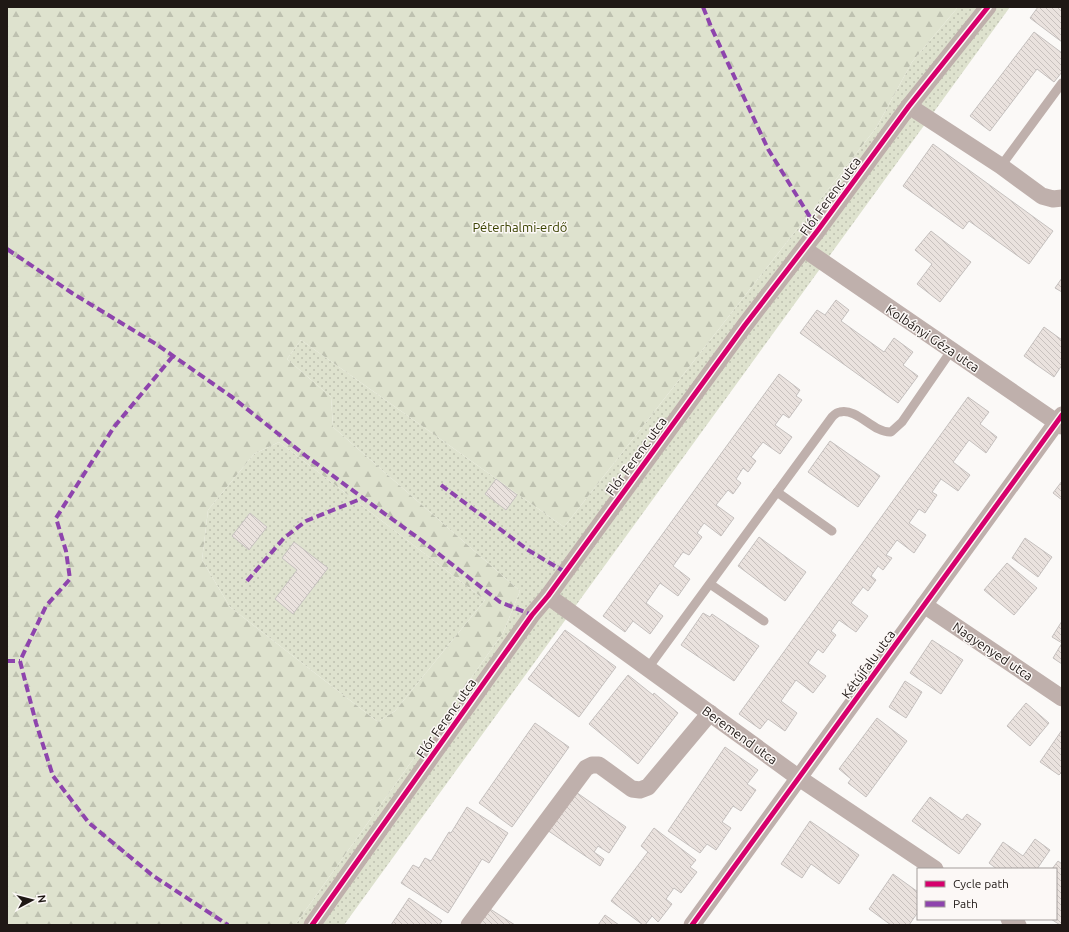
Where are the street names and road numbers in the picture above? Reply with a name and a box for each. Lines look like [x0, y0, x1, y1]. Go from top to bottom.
street label: Flór Ferenc utca [797, 154, 863, 238]
street label: Kolbányi Géza utca [884, 302, 982, 374]
street label: Flór Ferenc utca [603, 414, 669, 498]
street label: Nagyenyed utca [950, 619, 1036, 683]
street label: Kétújfalu utca [838, 627, 898, 701]
street label: Flór Ferenc utca [413, 676, 479, 760]
street label: Beremend utca [700, 703, 780, 767]

